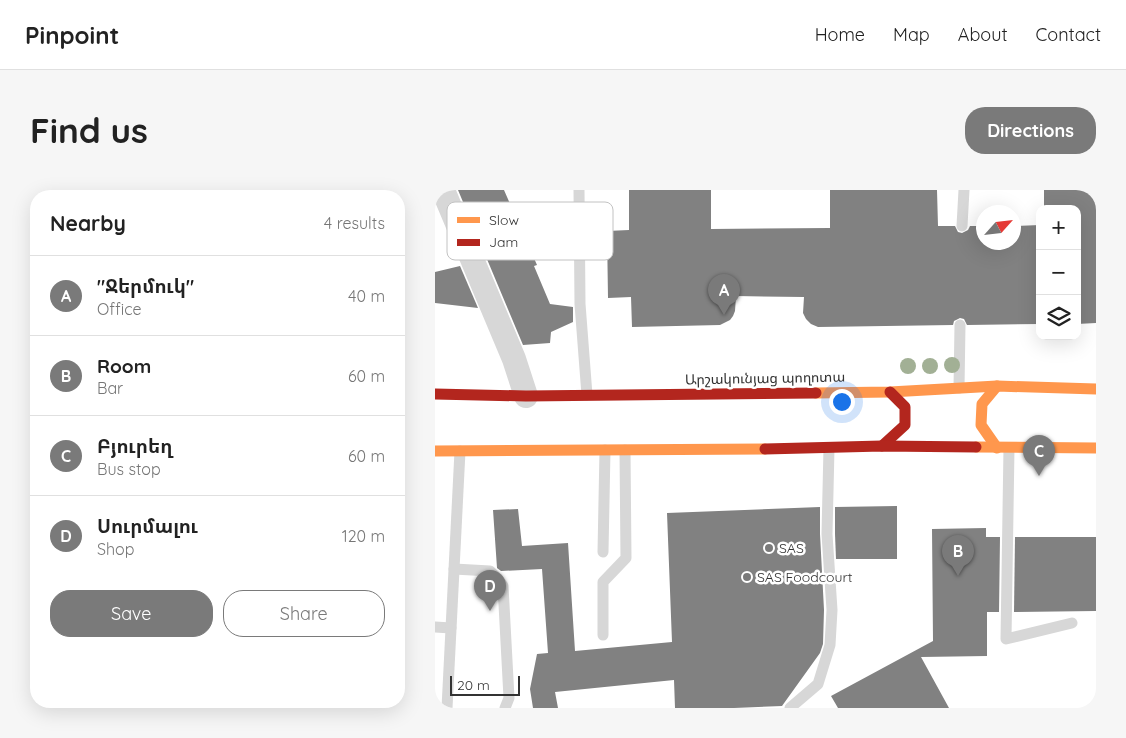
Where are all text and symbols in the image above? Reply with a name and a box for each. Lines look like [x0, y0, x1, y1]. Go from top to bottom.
text: Pinpoint [25, 20, 119, 50]
text: Home [815, 23, 865, 46]
text: Map [893, 23, 930, 46]
text: About [958, 23, 1008, 46]
text: Contact [1036, 23, 1101, 46]
button: Directions [965, 107, 1096, 154]
text: Find us [30, 108, 148, 152]
legend [447, 202, 613, 260]
north arrow [976, 205, 1021, 250]
map controls [1036, 205, 1081, 340]
button: + [1036, 205, 1081, 250]
text: Nearby [50, 210, 126, 236]
text: Slow [489, 211, 519, 229]
text: 4 results [324, 213, 385, 233]
text: Jam [489, 233, 518, 251]
button: − [1036, 250, 1081, 295]
text: "Ջերմուկ" [97, 274, 194, 298]
pin: A [708, 274, 740, 315]
text: A [61, 286, 71, 306]
text: 40 m [348, 286, 385, 306]
button: layers [1036, 295, 1081, 340]
text: Office [97, 299, 142, 319]
text: Room [97, 354, 151, 378]
text: B [61, 366, 71, 386]
text: 60 m [348, 366, 385, 386]
street label: Արշակունյաց պողոտա [685, 368, 845, 388]
text: Bar [97, 378, 123, 398]
your location [829, 389, 855, 415]
text: Բյուրեղ [97, 434, 173, 458]
pin: C [1023, 435, 1055, 476]
text: C [61, 446, 71, 466]
text: 60 m [348, 446, 385, 466]
text: Bus stop [97, 459, 161, 479]
text: Սուրմալու [97, 514, 198, 538]
text: D [60, 526, 72, 546]
text: 120 m [342, 526, 385, 546]
pin: B [942, 535, 974, 576]
text: Shop [97, 539, 134, 559]
place label: SAS [779, 539, 804, 557]
marker: SAS [763, 542, 775, 554]
place label: SAS Foodcourt [757, 568, 853, 586]
pin: D [474, 570, 506, 611]
marker: SAS Foodcourt [741, 571, 753, 583]
button: Save [50, 590, 213, 637]
button: Share [223, 590, 385, 637]
scale bar [450, 673, 520, 696]
text: 20 m [457, 676, 490, 694]

